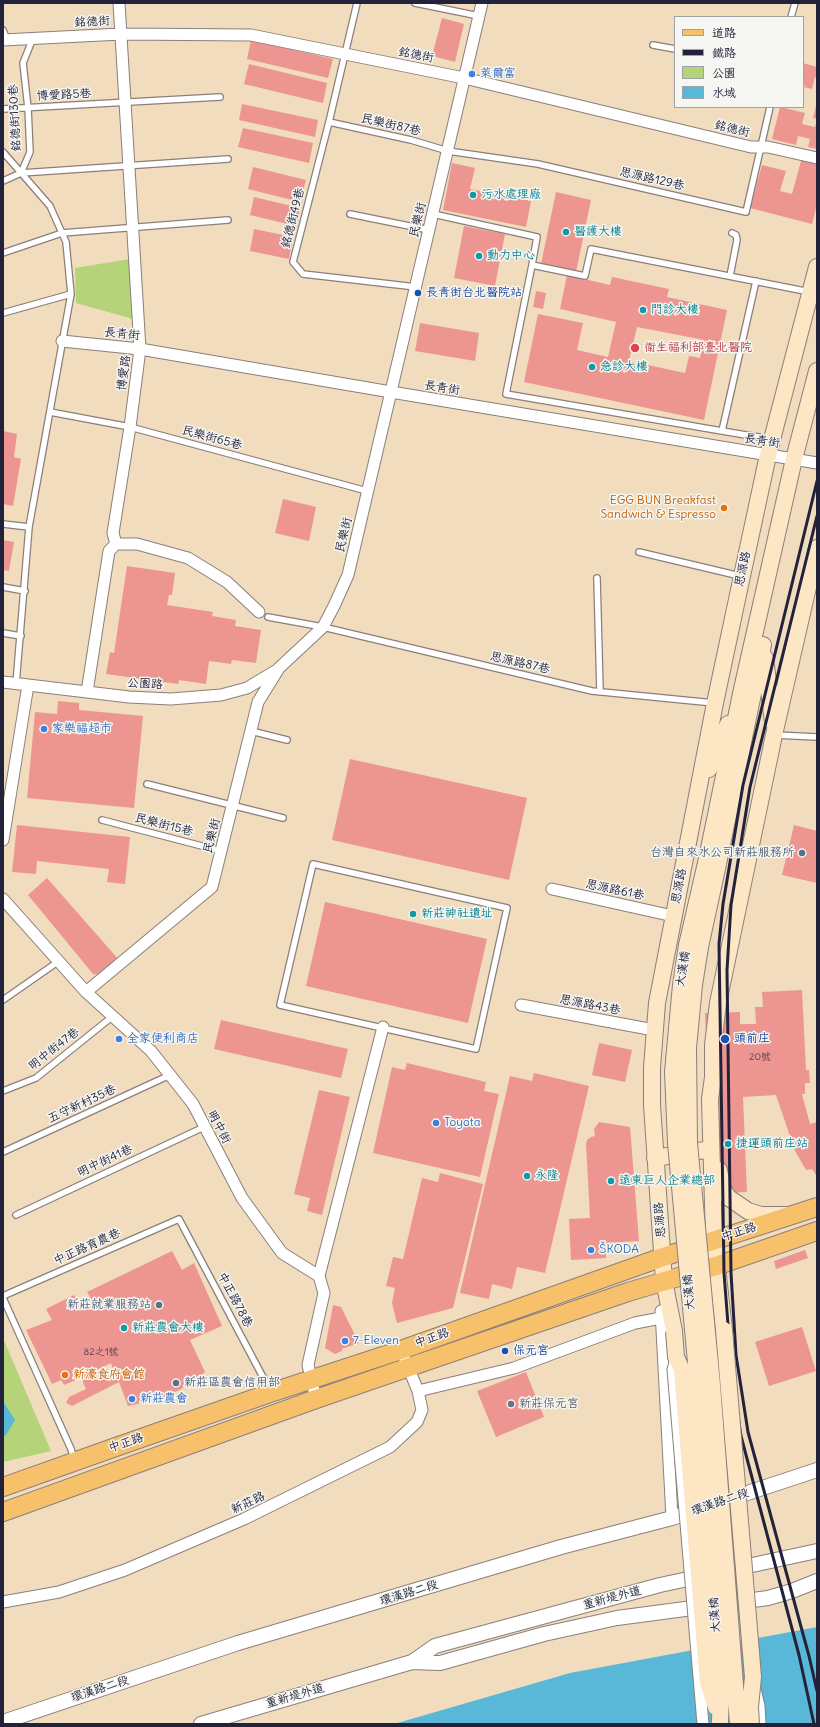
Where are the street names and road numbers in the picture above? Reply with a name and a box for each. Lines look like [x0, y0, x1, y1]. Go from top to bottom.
street label: 銘德街 [74, 14, 110, 30]
street label: 銘德街 [397, 44, 435, 66]
street label: 銘德街130巷 [6, 84, 24, 152]
street label: 博愛路5巷 [36, 86, 92, 104]
street label: 民樂街87巷 [360, 111, 422, 139]
street label: 銘德街 [713, 118, 751, 140]
street label: 思源路129巷 [618, 165, 686, 193]
street label: 銘德街49巷 [279, 186, 307, 250]
street label: 民樂街 [407, 201, 429, 239]
street label: 長青街 [103, 325, 141, 343]
street label: 博愛路 [114, 354, 134, 392]
street label: 長青街 [423, 378, 461, 398]
street label: 民樂街65巷 [180, 423, 244, 453]
street label: 長青街 [743, 431, 781, 451]
street label: 民樂街 [333, 516, 355, 554]
street label: 思源路 [732, 550, 754, 588]
street label: 思源路87巷 [489, 649, 551, 677]
street label: 公園路 [127, 676, 163, 692]
street label: 民樂街15巷 [133, 811, 195, 839]
street label: 民樂街 [201, 817, 223, 855]
street label: 思源路 [668, 867, 690, 905]
street label: 思源路61巷 [584, 877, 646, 903]
street label: 大漢橋 [673, 950, 693, 988]
street label: 思源路43巷 [558, 992, 622, 1018]
street label: 明中街47巷 [26, 1025, 82, 1073]
street label: 五守新村35巷 [46, 1082, 118, 1126]
street label: 明中街 [204, 1108, 234, 1146]
street label: 明中街41巷 [75, 1142, 135, 1180]
street label: 思源路 [651, 1201, 669, 1239]
street label: 中正路 [720, 1220, 758, 1244]
street label: 中正路育農巷 [51, 1226, 123, 1268]
street label: 中正路78巷 [214, 1270, 256, 1330]
street label: 大漢橋 [680, 1273, 698, 1311]
street label: 中正路 [413, 1325, 451, 1351]
street label: 中正路 [107, 1430, 145, 1456]
street label: 環漢路二段 [689, 1485, 751, 1519]
street label: 新莊路 [229, 1489, 267, 1517]
street label: 環漢路二段 [378, 1577, 440, 1609]
street label: 重新堤外道 [581, 1583, 643, 1613]
street label: 大漢橋 [707, 1597, 723, 1633]
street label: 環漢路二段 [69, 1673, 131, 1705]
street label: 重新堤外道 [264, 1681, 326, 1711]

